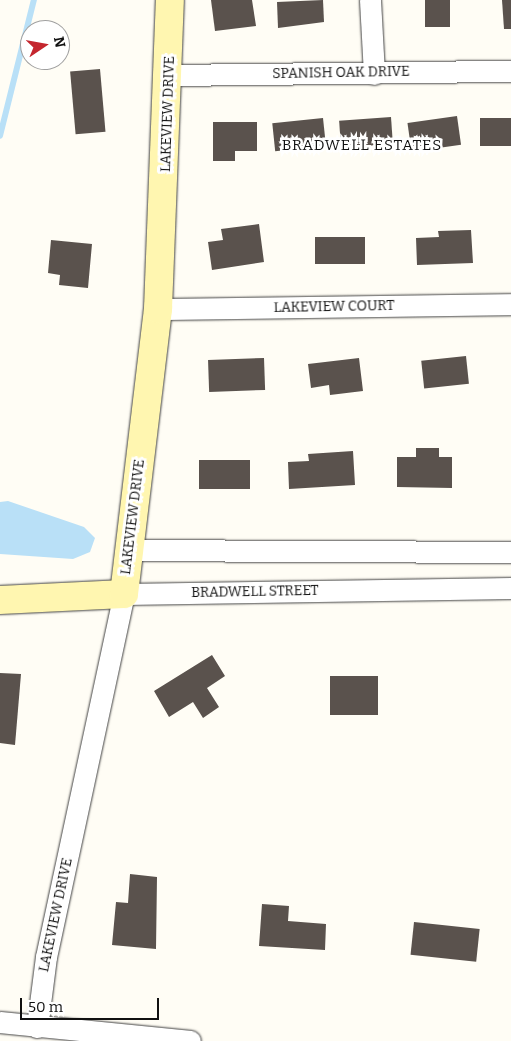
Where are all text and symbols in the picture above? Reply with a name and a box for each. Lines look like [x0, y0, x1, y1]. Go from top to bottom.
north arrow [20, 20, 70, 70]
text: N [50, 35, 69, 49]
street label: LAKEVIEW DRIVE [158, 56, 178, 172]
street label: SPANISH OAK DRIVE [272, 63, 410, 83]
district label: BRADWELL ESTATES [280, 137, 444, 155]
street label: LAKEVIEW COURT [273, 298, 395, 316]
street label: LAKEVIEW DRIVE [118, 458, 148, 576]
street label: BRADWELL STREET [191, 582, 319, 602]
street label: LAKEVIEW DRIVE [36, 856, 76, 974]
scale bar [22, 988, 161, 1020]
text: 50 m [28, 998, 63, 1016]

